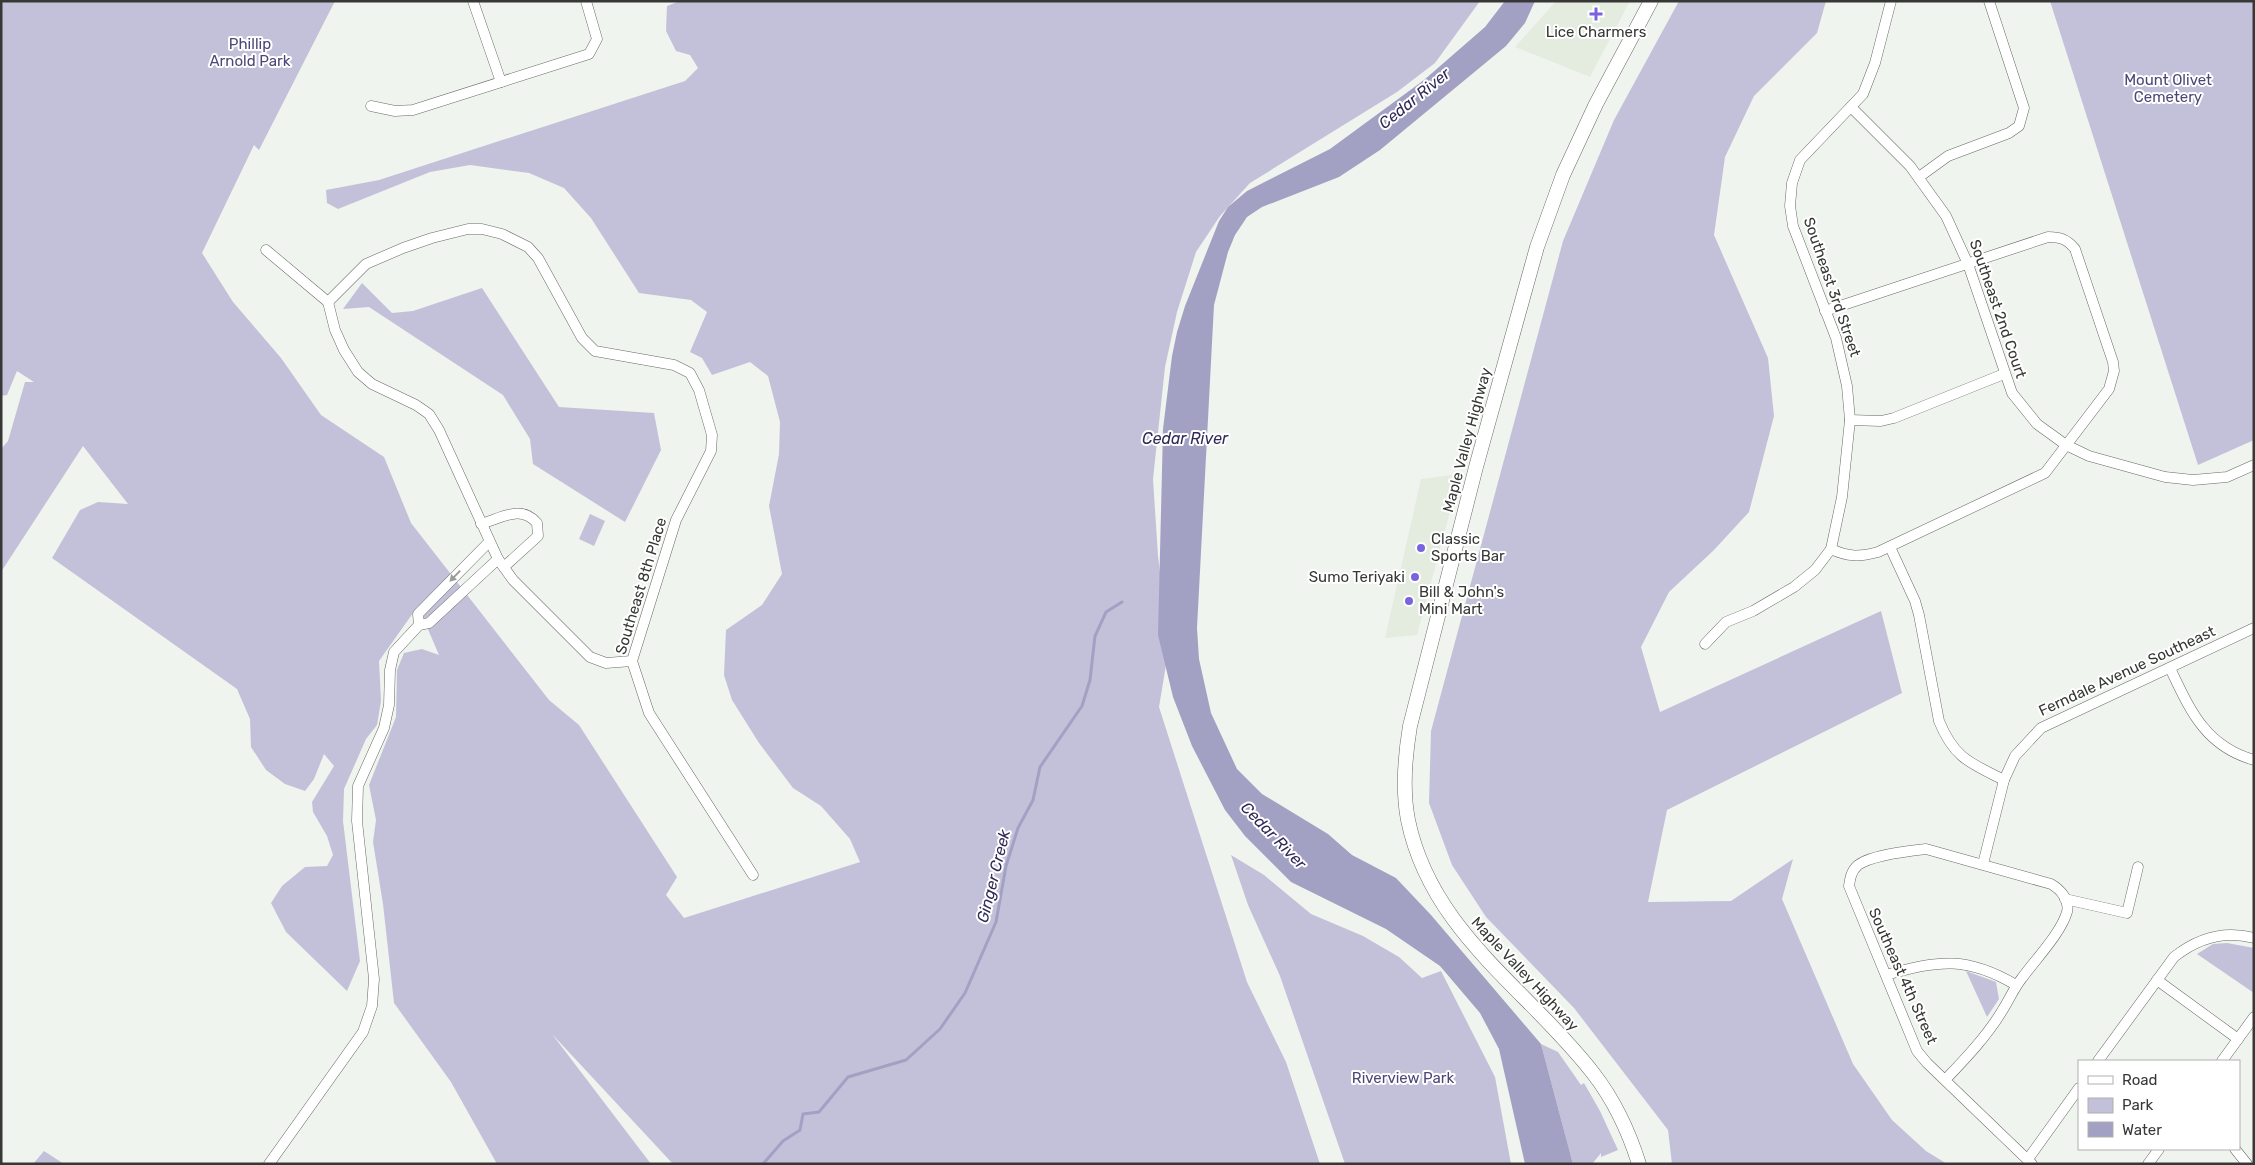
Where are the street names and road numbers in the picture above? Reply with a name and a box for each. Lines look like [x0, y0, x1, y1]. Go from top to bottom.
street label: Southeast 3rd Street [1800, 215, 1864, 359]
street label: Southeast 2nd Court [1966, 237, 2030, 381]
street label: Maple Valley Highway [1439, 366, 1495, 514]
street label: Southeast 8th Place [612, 515, 670, 657]
street label: Ferndale Avenue Southeast [2036, 622, 2218, 720]
street label: Southeast 4th Street [1865, 905, 1941, 1047]
street label: Maple Valley Highway [1468, 913, 1582, 1035]

